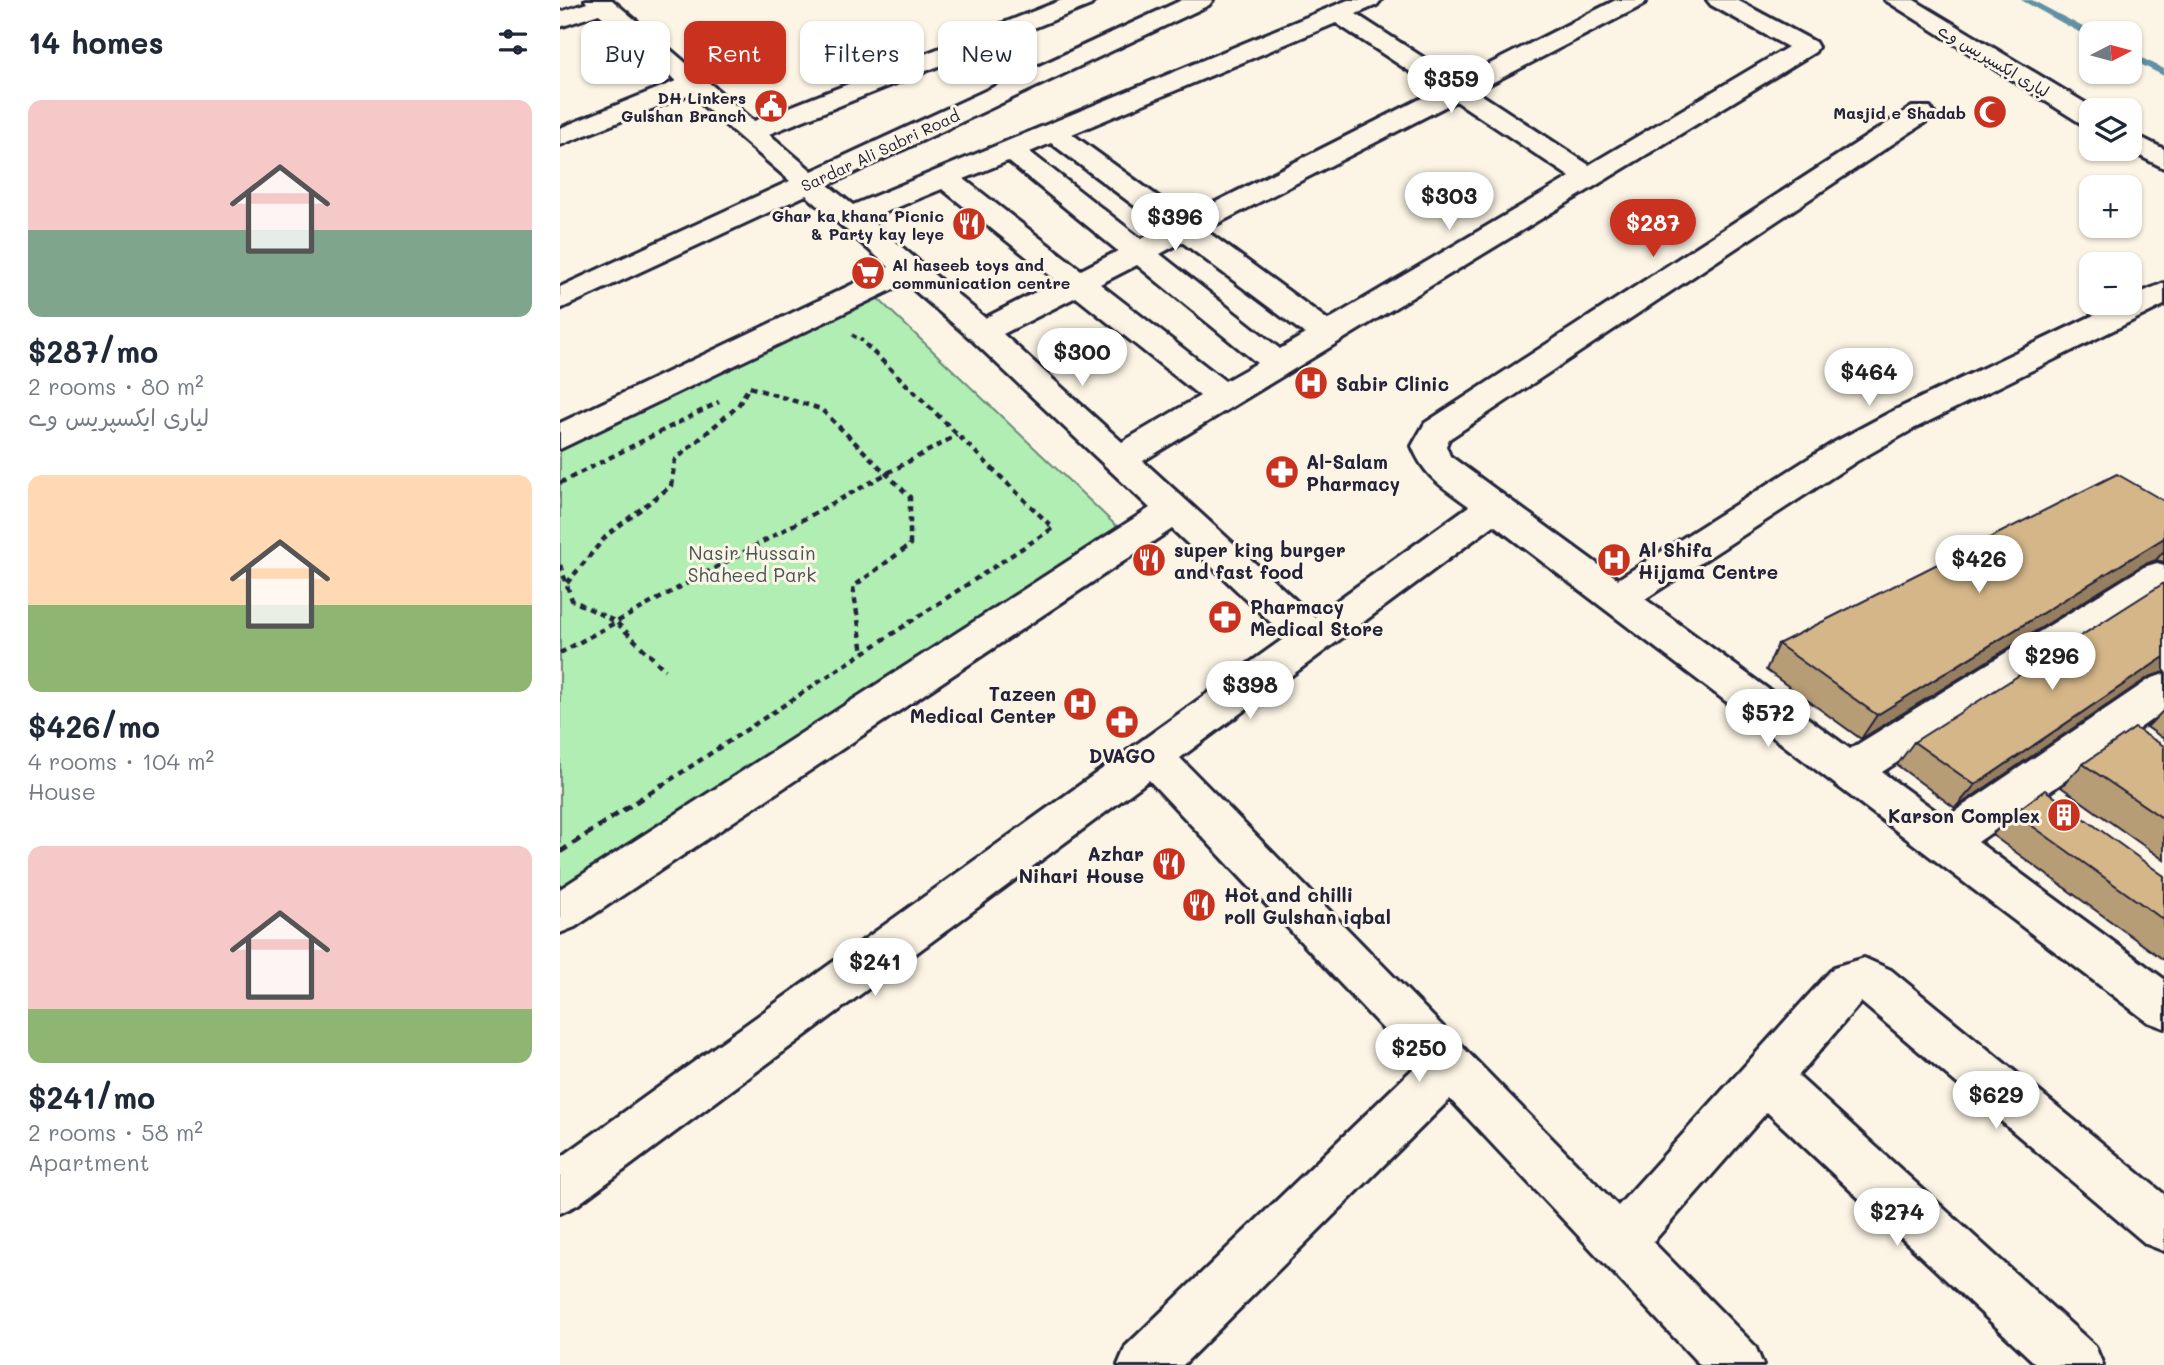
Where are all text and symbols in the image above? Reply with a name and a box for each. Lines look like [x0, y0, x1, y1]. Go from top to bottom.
street label: لیاری ایکسپریس وے [1934, 19, 2053, 102]
chip: Buy [581, 21, 670, 84]
chip: Rent [684, 21, 786, 84]
chip: Filters [800, 21, 924, 84]
chip: New [938, 21, 1037, 84]
north arrow [2079, 21, 2142, 84]
map controls [2079, 21, 2142, 315]
text: 14 homes [28, 22, 164, 62]
icon: filters [494, 23, 532, 61]
pin: $359 [1410, 55, 1492, 115]
text: $359 [1423, 63, 1479, 93]
place label: DH Linkers Gulshan Branch [621, 87, 746, 126]
public building icon: DH Linkers Gulshan Branch [752, 87, 790, 125]
mosque icon: Masjid e Shadab [1971, 93, 2009, 131]
button: layers [2079, 98, 2142, 161]
place label: Masjid e Shadab [1833, 102, 1966, 123]
street label: Sardar Ali Sabri Road [797, 104, 963, 196]
icon: home [217, 146, 343, 272]
pin: $303 [1408, 173, 1490, 232]
button: + [2079, 175, 2142, 238]
text: $303 [1421, 180, 1477, 210]
pin: $396 [1134, 194, 1216, 253]
pin: $287 [1612, 200, 1694, 259]
text: $396 [1147, 201, 1203, 231]
place label: Ghar ka khana Picnic & Party kay leye [772, 205, 944, 244]
restaurant icon: Ghar ka khana Picnic & Party kay leye [950, 205, 988, 243]
text: $287 [1626, 207, 1680, 237]
button: − [2079, 252, 2142, 315]
supermarket icon: Al haseeb toys and communication centre [849, 254, 887, 292]
place label: Al haseeb toys and communication centre [892, 254, 1070, 293]
pin: $300 [1041, 328, 1123, 388]
text: $287/mo [28, 331, 158, 371]
text: $300 [1053, 336, 1111, 366]
pin: $464 [1828, 348, 1910, 408]
text: $464 [1840, 356, 1898, 386]
hospital icon: Sabir Clinic [1292, 364, 1330, 402]
text: 2 rooms · 80 m² [28, 371, 204, 401]
place label: Sabir Clinic [1336, 371, 1449, 396]
text: لیاری ایکسپریس وے [28, 402, 209, 432]
place label: Al-Salam Pharmacy [1306, 449, 1400, 496]
pharmacy icon: Al-Salam Pharmacy [1263, 453, 1301, 491]
icon: home [217, 521, 343, 647]
pin: $426 [1938, 536, 2020, 595]
place label: super king burger and fast food [1174, 537, 1346, 584]
place label: Al Shifa Hijama Centre [1638, 537, 1778, 584]
park label: Nasir Hussain Shaheed Park [688, 540, 816, 587]
restaurant icon: super king burger and fast food [1130, 541, 1168, 579]
hospital icon: Al Shifa Hijama Centre [1595, 541, 1633, 579]
text: $426 [1951, 543, 2007, 573]
place label: Pharmacy Medical Store [1250, 594, 1383, 641]
pharmacy icon: Pharmacy Medical Store [1206, 598, 1244, 636]
pin: $296 [2011, 632, 2093, 692]
text: $296 [2025, 640, 2079, 670]
pin: $398 [1209, 662, 1291, 721]
text: $398 [1222, 669, 1278, 699]
place label: Tazeen Medical Center [910, 681, 1056, 728]
hospital icon: Tazeen Medical Center [1061, 685, 1099, 723]
pin: $572 [1727, 690, 1809, 749]
text: $572 [1741, 697, 1795, 727]
pharmacy icon: DVAGO [1103, 703, 1141, 741]
text: $426/mo [28, 706, 160, 746]
place label: DVAGO [1089, 743, 1155, 768]
text: 4 rooms · 104 m² [28, 746, 214, 776]
text: House [28, 776, 96, 806]
building icon: Karson Complex [2045, 796, 2083, 834]
place label: Karson Complex [1888, 803, 2040, 828]
place label: Azhar Nihari House [1019, 841, 1144, 888]
restaurant icon: Azhar Nihari House [1150, 845, 1188, 883]
place label: Hot and chilli roll Gulshan iqbal [1224, 882, 1391, 929]
restaurant icon: Hot and chilli roll Gulshan iqbal [1180, 886, 1218, 924]
icon: home [217, 892, 343, 1018]
pin: $241 [834, 939, 916, 998]
text: $241 [849, 946, 901, 976]
pin: $250 [1378, 1024, 1460, 1084]
text: $250 [1391, 1032, 1447, 1062]
pin: $629 [1955, 1072, 2037, 1131]
text: $241/mo [28, 1077, 155, 1117]
text: $629 [1969, 1079, 2023, 1109]
text: 2 rooms · 58 m² [28, 1117, 203, 1147]
text: Apartment [28, 1147, 150, 1177]
pin: $274 [1856, 1188, 1938, 1248]
text: $274 [1870, 1196, 1924, 1226]

